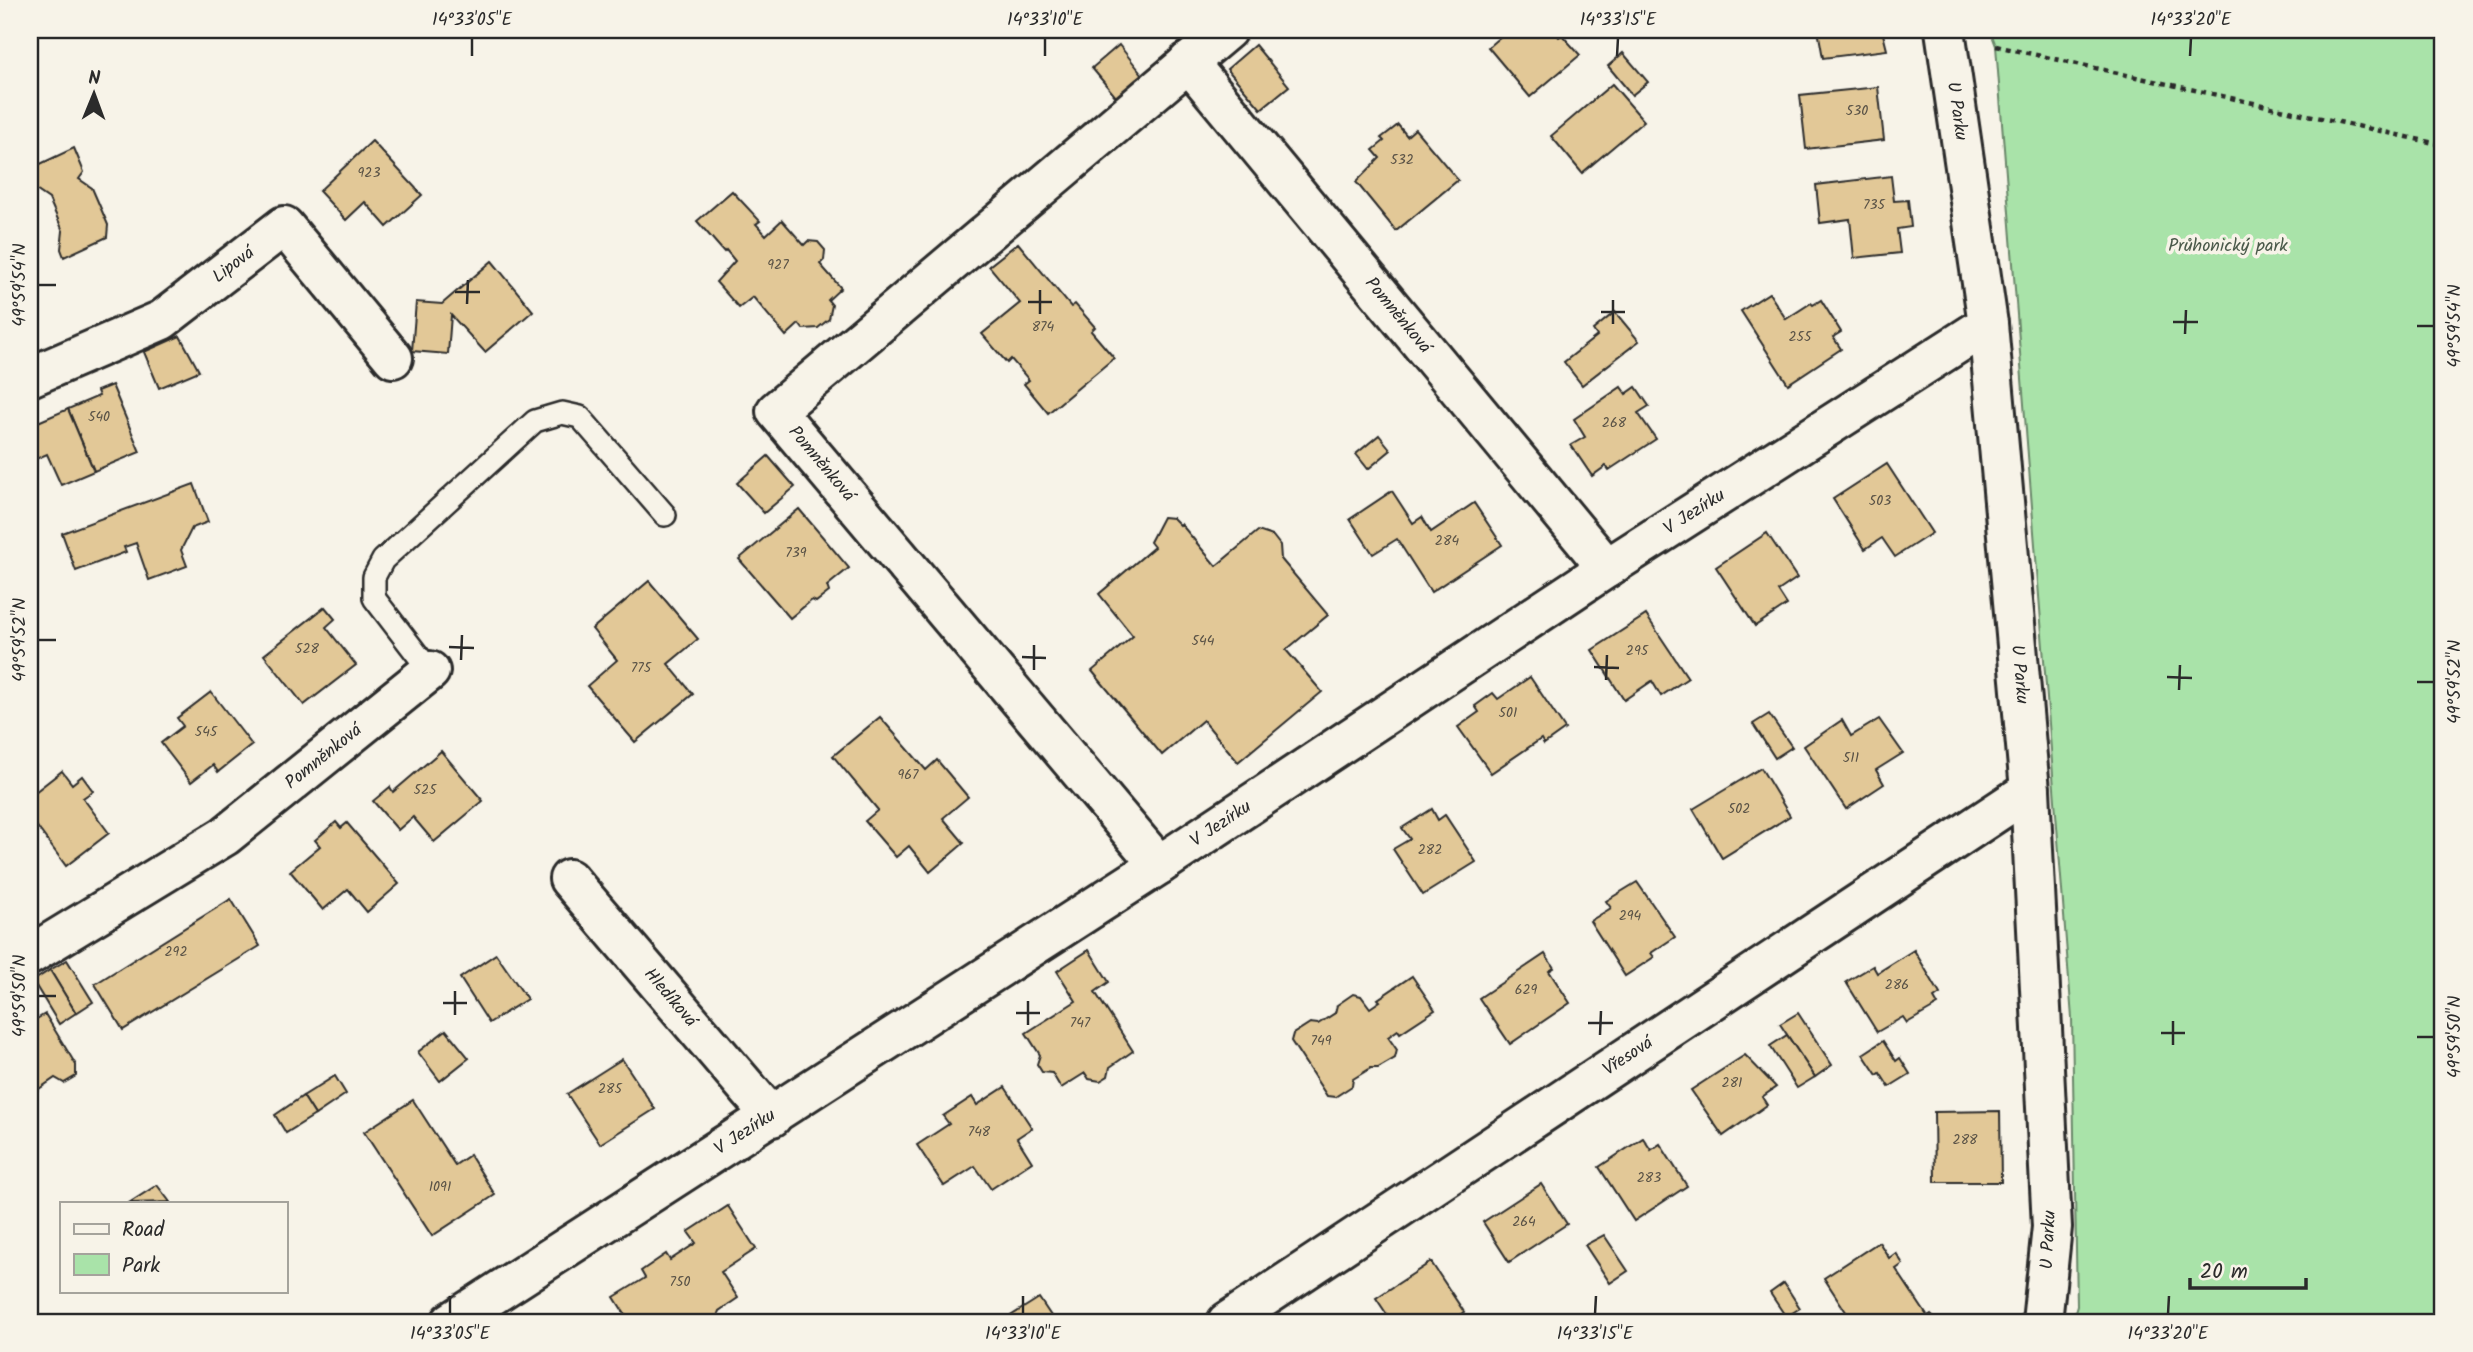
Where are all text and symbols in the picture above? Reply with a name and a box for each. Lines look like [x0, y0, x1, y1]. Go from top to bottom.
text: 14°33'05"E [432, 6, 512, 35]
text: 14°33'10"E [1007, 6, 1083, 35]
text: 14°33'15"E [1580, 6, 1657, 35]
text: 14°33'20"E [2151, 6, 2232, 35]
north arrow [60, 60, 130, 130]
text: N [88, 64, 101, 94]
street label: U Parku [1938, 80, 1976, 143]
house number: 530 [1846, 100, 1868, 122]
house number: 532 [1390, 149, 1414, 171]
house number: 923 [358, 162, 380, 184]
house number: 735 [1863, 194, 1886, 216]
park label: Průhonický park [2168, 232, 2288, 261]
street label: Lipová [206, 238, 262, 291]
text: 49°59'54"N [6, 243, 35, 327]
house number: 927 [767, 254, 789, 276]
street label: Pomněnková [1357, 271, 1439, 361]
text: 49°59'54"N [2441, 284, 2470, 368]
house number: 874 [1032, 316, 1055, 338]
house number: 255 [1788, 326, 1813, 348]
house number: 540 [88, 406, 110, 428]
house number: 268 [1602, 412, 1627, 434]
street label: Pomněnková [780, 419, 863, 510]
street label: V Jezírku [1658, 481, 1731, 543]
house number: 503 [1869, 490, 1891, 512]
house number: 284 [1435, 530, 1459, 552]
house number: 739 [785, 542, 807, 564]
text: 49°59'52"N [6, 598, 35, 682]
house number: 544 [1192, 630, 1215, 652]
house number: 528 [295, 638, 320, 660]
house number: 295 [1626, 640, 1650, 662]
text: 49°59'52"N [2441, 640, 2470, 724]
street label: U Parku [2002, 644, 2037, 706]
house number: 775 [631, 657, 653, 679]
house number: 501 [1499, 702, 1517, 724]
street label: Pomněnková [279, 716, 370, 797]
house number: 545 [195, 721, 219, 743]
house number: 511 [1843, 747, 1859, 769]
house number: 967 [897, 764, 919, 786]
house number: 525 [413, 779, 438, 801]
street label: V Jezírku [1184, 793, 1258, 855]
house number: 502 [1728, 798, 1750, 820]
house number: 282 [1418, 839, 1442, 861]
house number: 294 [1619, 905, 1642, 927]
house number: 292 [164, 941, 188, 963]
text: 49°59'50"N [6, 955, 35, 1037]
street label: Hledíková [636, 961, 705, 1035]
house number: 286 [1885, 974, 1909, 996]
house number: 629 [1515, 979, 1538, 1001]
text: 49°59'50"N [2441, 996, 2470, 1078]
house number: 747 [1070, 1012, 1091, 1034]
street label: Vřesová [1597, 1028, 1660, 1084]
house number: 749 [1311, 1030, 1332, 1052]
house number: 281 [1722, 1072, 1742, 1094]
house number: 285 [598, 1078, 624, 1100]
street label: V Jezírku [708, 1101, 782, 1163]
house number: 748 [968, 1121, 991, 1143]
house number: 288 [1953, 1129, 1978, 1151]
house number: 283 [1637, 1167, 1661, 1189]
house number: 1091 [429, 1176, 451, 1198]
legend [60, 1202, 287, 1292]
street label: U Parku [2033, 1209, 2065, 1270]
house number: 264 [1512, 1211, 1536, 1233]
text: Road [122, 1214, 165, 1247]
scale bar [2190, 1247, 2305, 1291]
text: Park [122, 1250, 160, 1283]
text: 20 m [2200, 1256, 2248, 1289]
house number: 750 [670, 1271, 690, 1293]
text: 14°33'05"E [410, 1320, 490, 1349]
text: 14°33'10"E [985, 1320, 1061, 1349]
text: 14°33'15"E [1557, 1320, 1634, 1349]
text: 14°33'20"E [2128, 1320, 2209, 1349]

